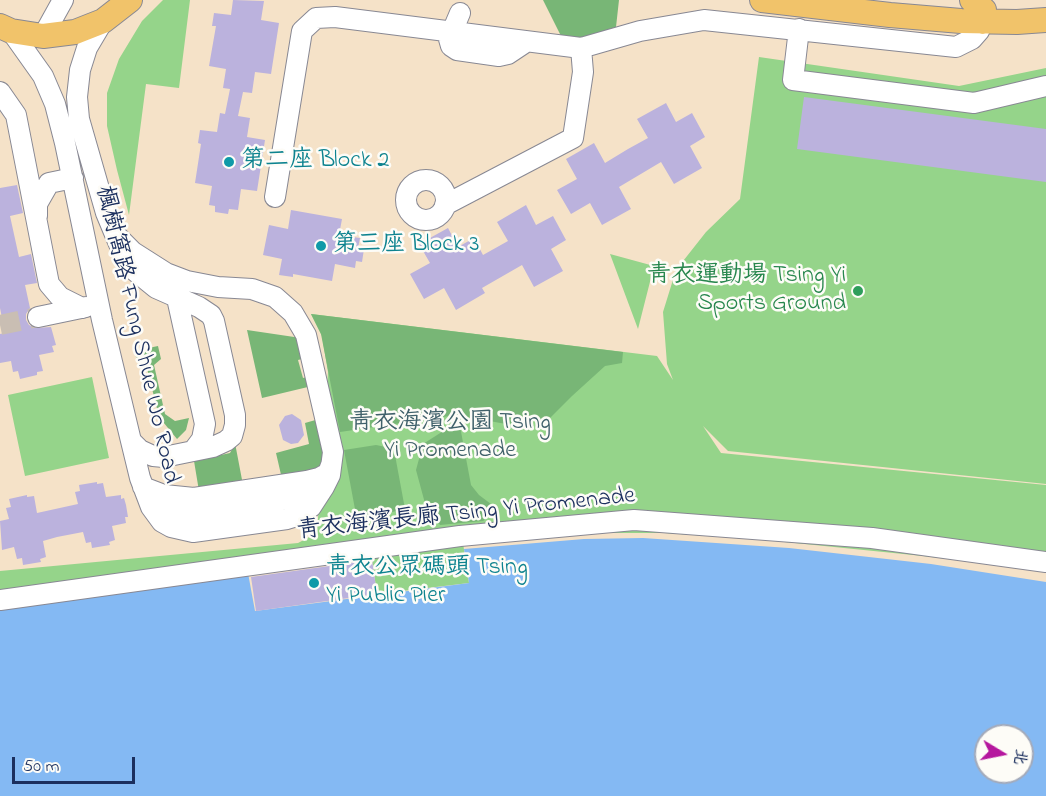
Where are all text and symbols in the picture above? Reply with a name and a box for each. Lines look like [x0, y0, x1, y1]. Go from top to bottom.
place label: 第二座 Block 2 [241, 148, 389, 176]
marker: 第二座 Block 2 [222, 155, 236, 169]
street label: 楓樹窩路 Fung Shue Wo Road [88, 183, 184, 487]
place label: 第三座 Block 3 [333, 232, 479, 260]
marker: 第三座 Block 3 [314, 239, 328, 253]
place label: 青衣運動場 Tsing Yi Sports Ground [647, 263, 846, 319]
marker: 青衣運動場 Tsing Yi Sports Ground [851, 284, 865, 298]
park label: 青衣海濱公園 Tsing Yi Promenade [349, 410, 551, 466]
street label: 青衣海濱長廊 Tsing Yi Promenade [296, 483, 636, 547]
place label: 青衣公眾碼頭 Tsing Yi Public Pier [326, 555, 528, 611]
marker: 青衣公眾碼頭 Tsing Yi Public Pier [307, 576, 321, 590]
north arrow [974, 724, 1034, 784]
scale bar [15, 745, 138, 783]
text: 北 [1007, 747, 1033, 767]
text: 50 m [23, 754, 60, 780]

